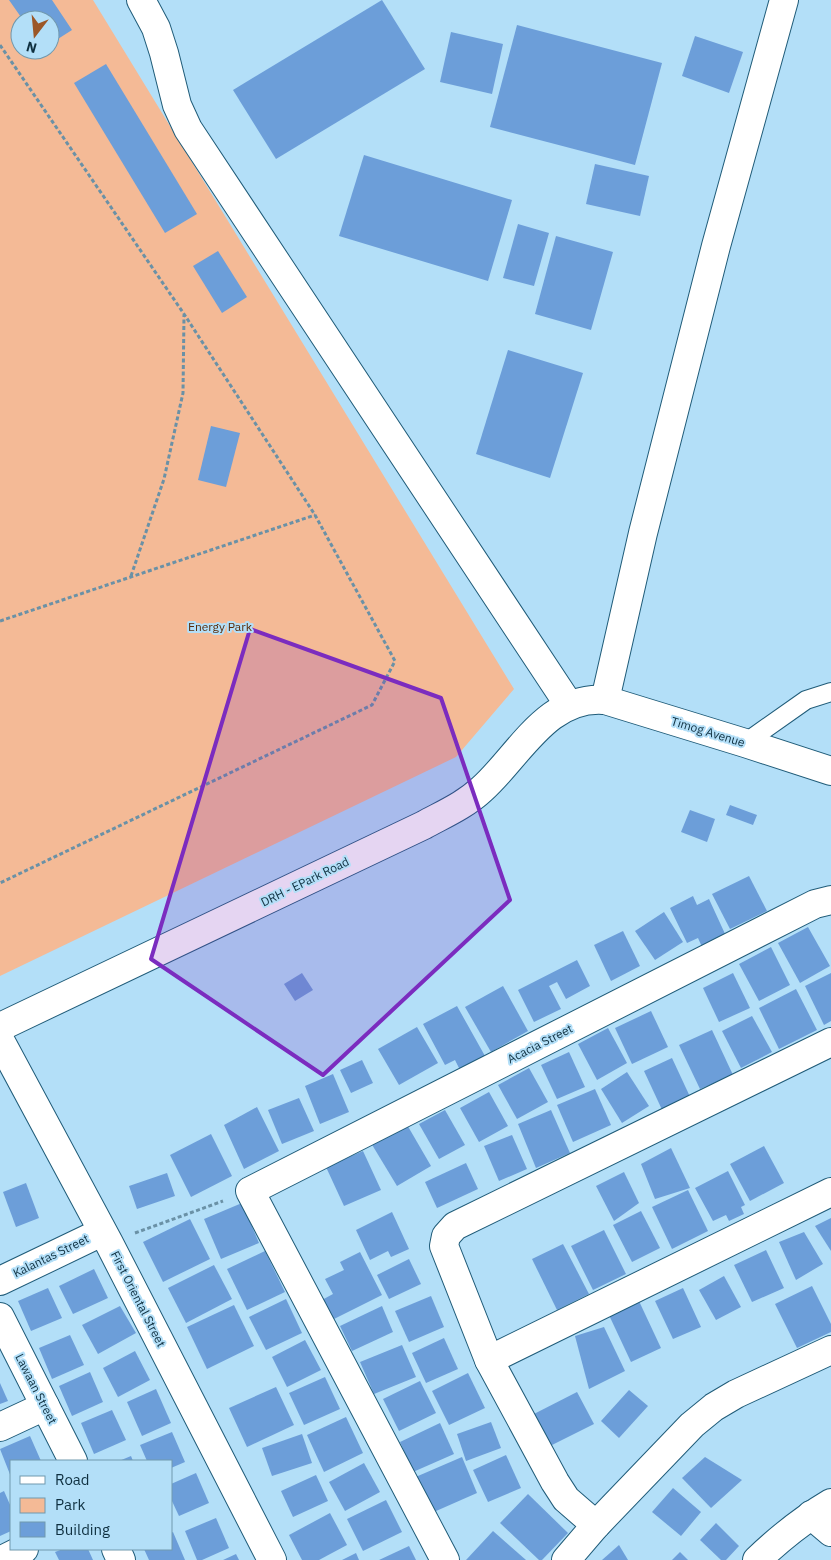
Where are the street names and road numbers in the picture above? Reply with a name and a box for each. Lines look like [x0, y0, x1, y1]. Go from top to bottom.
street label: Timog Avenue [669, 713, 747, 750]
street label: DRH - EPark Road [258, 854, 351, 909]
street label: Acacia Street [505, 1021, 575, 1066]
street label: Kalantas Street [10, 1231, 91, 1280]
street label: First Oriental Street [108, 1248, 169, 1349]
street label: Lawaan Street [12, 1351, 61, 1426]

